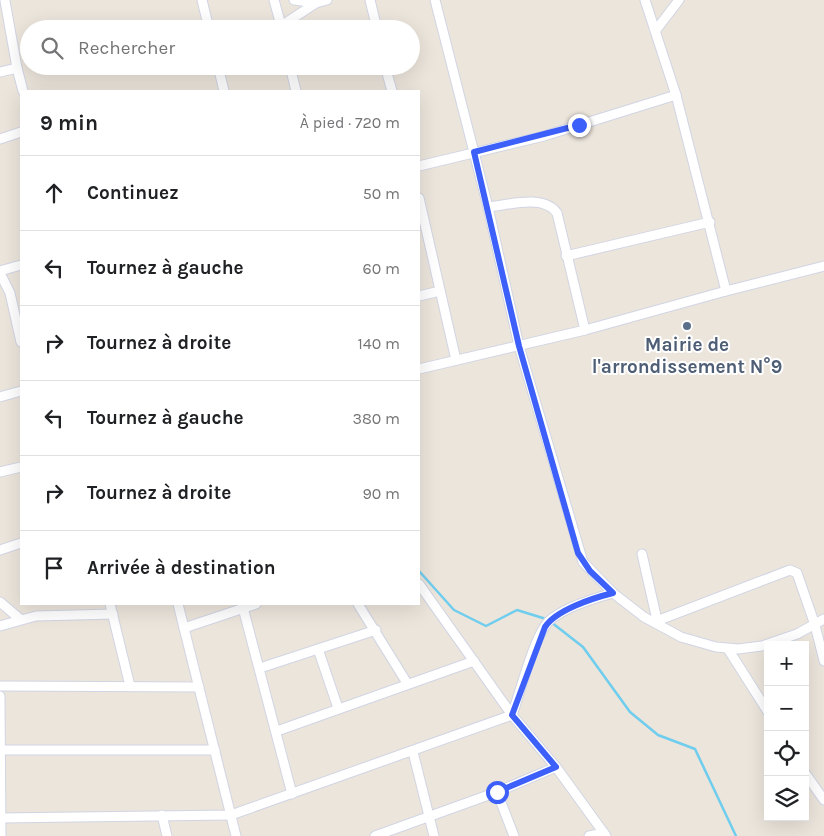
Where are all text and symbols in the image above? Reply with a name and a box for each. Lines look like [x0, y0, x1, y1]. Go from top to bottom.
search box [20, 20, 420, 75]
icon: search [38, 34, 66, 62]
text: Rechercher [78, 37, 175, 59]
text: 9 min [40, 111, 98, 135]
text: À pied · 720 m [300, 113, 400, 132]
route end [568, 114, 591, 137]
icon: ahead [40, 179, 68, 207]
text: Continuez [87, 182, 179, 204]
text: 50 m [363, 184, 400, 203]
icon: left [40, 254, 68, 282]
text: Tournez à gauche [87, 257, 244, 279]
text: 60 m [363, 259, 400, 278]
marker: Mairie de l'arrondissement N°9 [681, 320, 693, 332]
icon: right [40, 329, 68, 357]
text: Tournez à droite [87, 332, 231, 354]
text: 140 m [358, 334, 400, 353]
place label: Mairie de l'arrondissement N°9 [592, 334, 782, 378]
icon: left [40, 404, 68, 432]
text: Tournez à gauche [87, 407, 244, 429]
text: 380 m [352, 409, 400, 428]
icon: right [40, 479, 68, 507]
text: Tournez à droite [87, 482, 231, 504]
text: 90 m [362, 484, 400, 503]
icon: arrive [40, 554, 68, 582]
text: Arrivée à destination [87, 557, 276, 579]
map controls [764, 641, 809, 821]
button: + [764, 641, 809, 686]
button: − [764, 686, 809, 731]
button: locate [764, 731, 809, 776]
button: layers [764, 776, 809, 821]
route start [486, 781, 509, 804]

